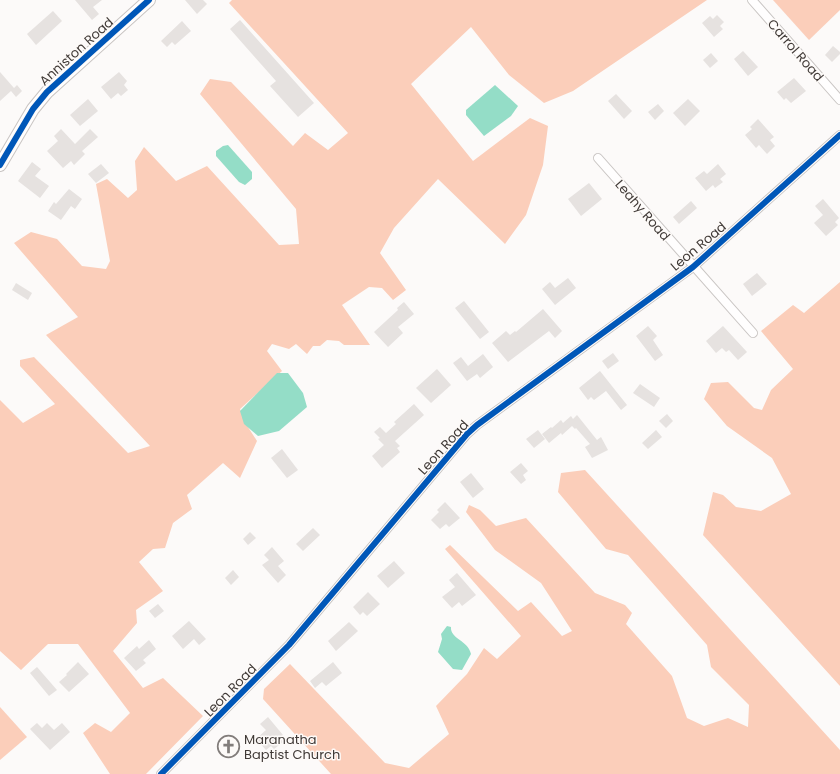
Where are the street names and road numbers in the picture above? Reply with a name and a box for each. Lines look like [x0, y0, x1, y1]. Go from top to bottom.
street label: Anniston Road [35, 13, 118, 90]
street label: Carrol Road [763, 15, 828, 86]
street label: Leahy Road [611, 176, 675, 245]
street label: Leon Road [666, 217, 730, 275]
street label: Leon Road [414, 416, 473, 479]
street label: Leon Road [200, 660, 261, 721]

